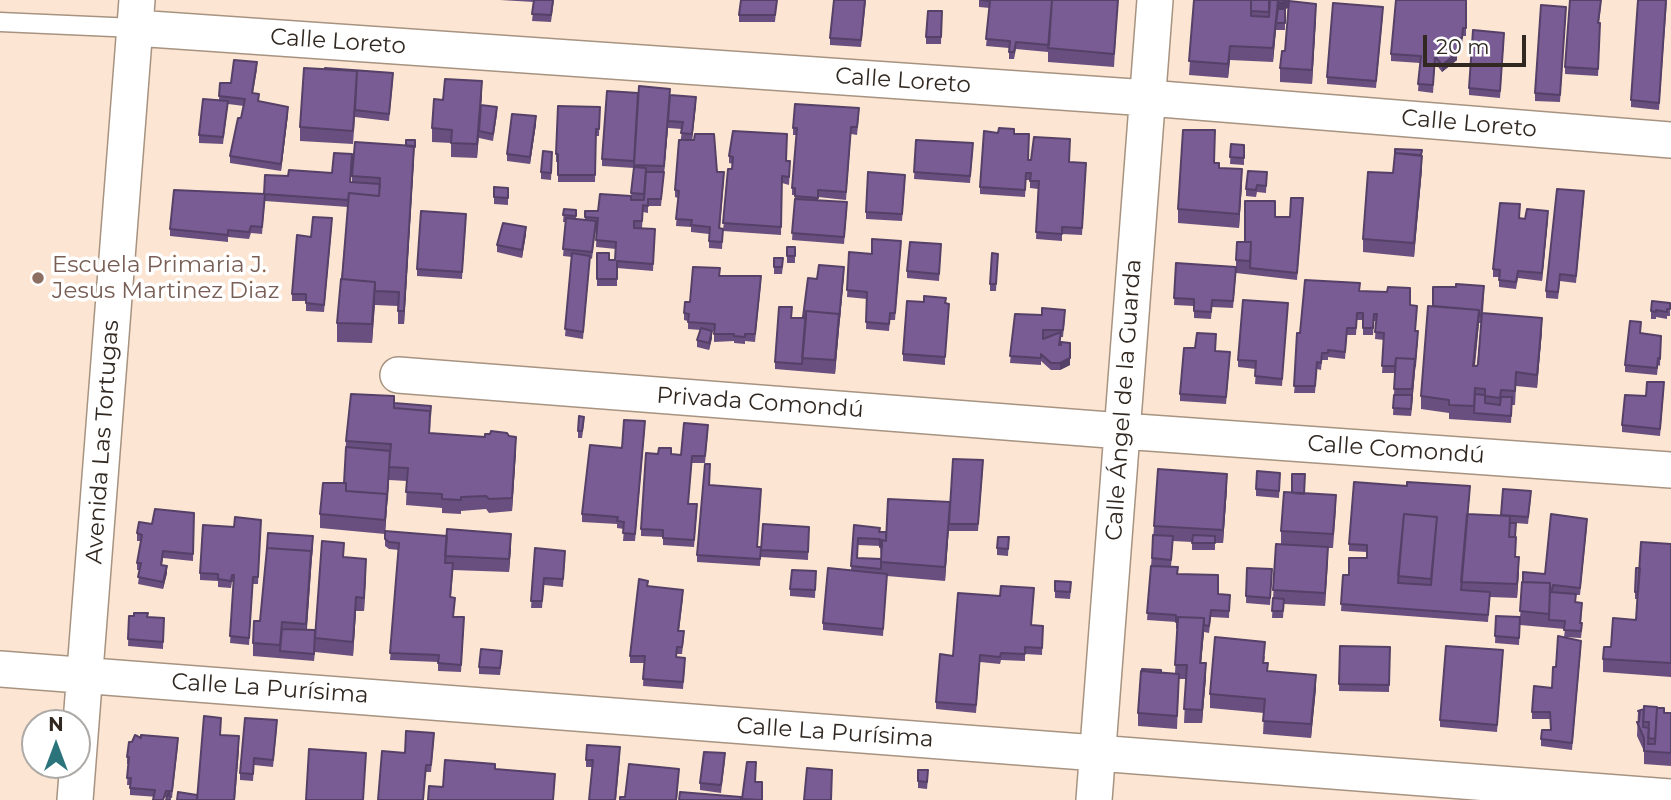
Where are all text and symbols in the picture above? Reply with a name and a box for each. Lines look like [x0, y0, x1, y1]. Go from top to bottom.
scale bar [1426, 21, 1529, 65]
street label: Calle Loreto [269, 23, 407, 61]
text: 20 m [1436, 34, 1490, 59]
street label: Calle Loreto [834, 62, 972, 100]
street label: Calle Loreto [1400, 104, 1538, 144]
place label: Escuela Primaria J. Jesus Martinez Diaz [52, 251, 280, 305]
street label: Calle Ángel de la Guarda [1100, 258, 1148, 542]
marker: Escuela Primaria J. Jesus Martinez Diaz [30, 270, 46, 286]
street label: Avenida Las Tortugas [81, 319, 125, 565]
street label: Privada Comondú [655, 382, 865, 424]
street label: Calle Comondú [1306, 430, 1486, 470]
street label: Calle La Purísima [170, 668, 370, 710]
north arrow [21, 709, 91, 779]
street label: Calle La Purísima [735, 712, 935, 754]
text: N [48, 713, 64, 736]

